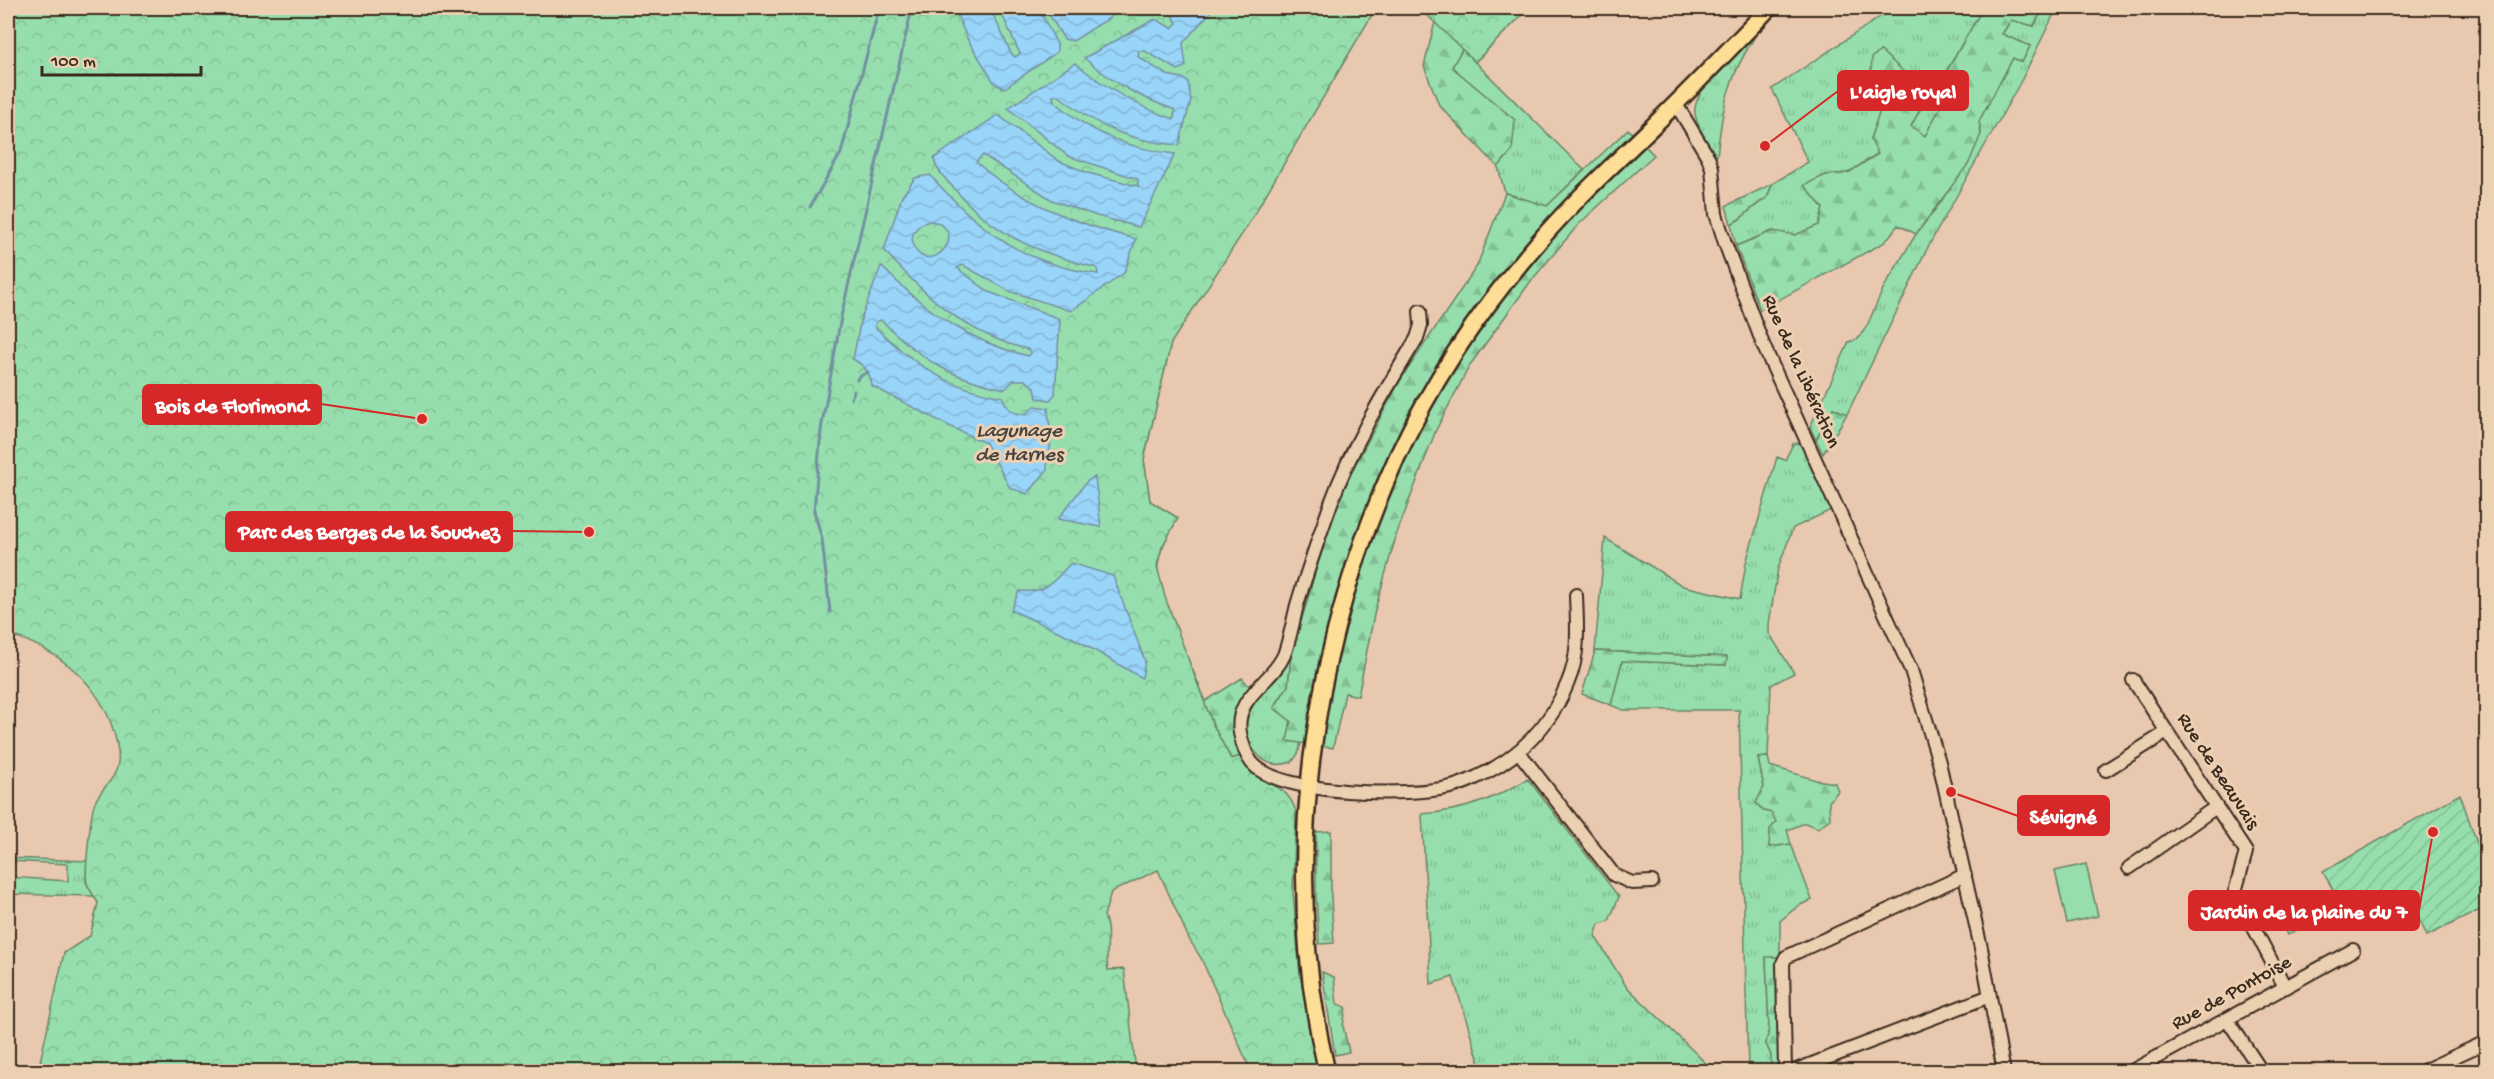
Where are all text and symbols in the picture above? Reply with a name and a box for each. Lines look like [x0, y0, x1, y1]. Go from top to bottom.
scale bar [42, 39, 201, 77]
text: 100 m [50, 52, 96, 73]
callout: L'aigle royal [1838, 71, 1968, 110]
text: L'aigle royal [1850, 82, 1957, 107]
street label: Rue de la Libération [1756, 292, 1844, 453]
callout: Bois de Florimond [143, 385, 321, 424]
text: Bois de Florimond [154, 396, 311, 421]
water label: Lagunage de Harnes [975, 420, 1065, 469]
callout: Parc des Berges de la Souchez [226, 512, 512, 551]
text: Parc des Berges de la Souchez [237, 522, 501, 547]
street label: Rue de Beauvais [2171, 709, 2264, 835]
callout: Sévigné [2018, 796, 2109, 835]
text: Sévigné [2029, 807, 2098, 832]
callout: Jardin de la plaine du 7 [2189, 891, 2419, 930]
text: Jardin de la plaine du 7 [2200, 902, 2408, 927]
street label: Rue de Pontoise [2168, 951, 2296, 1036]

